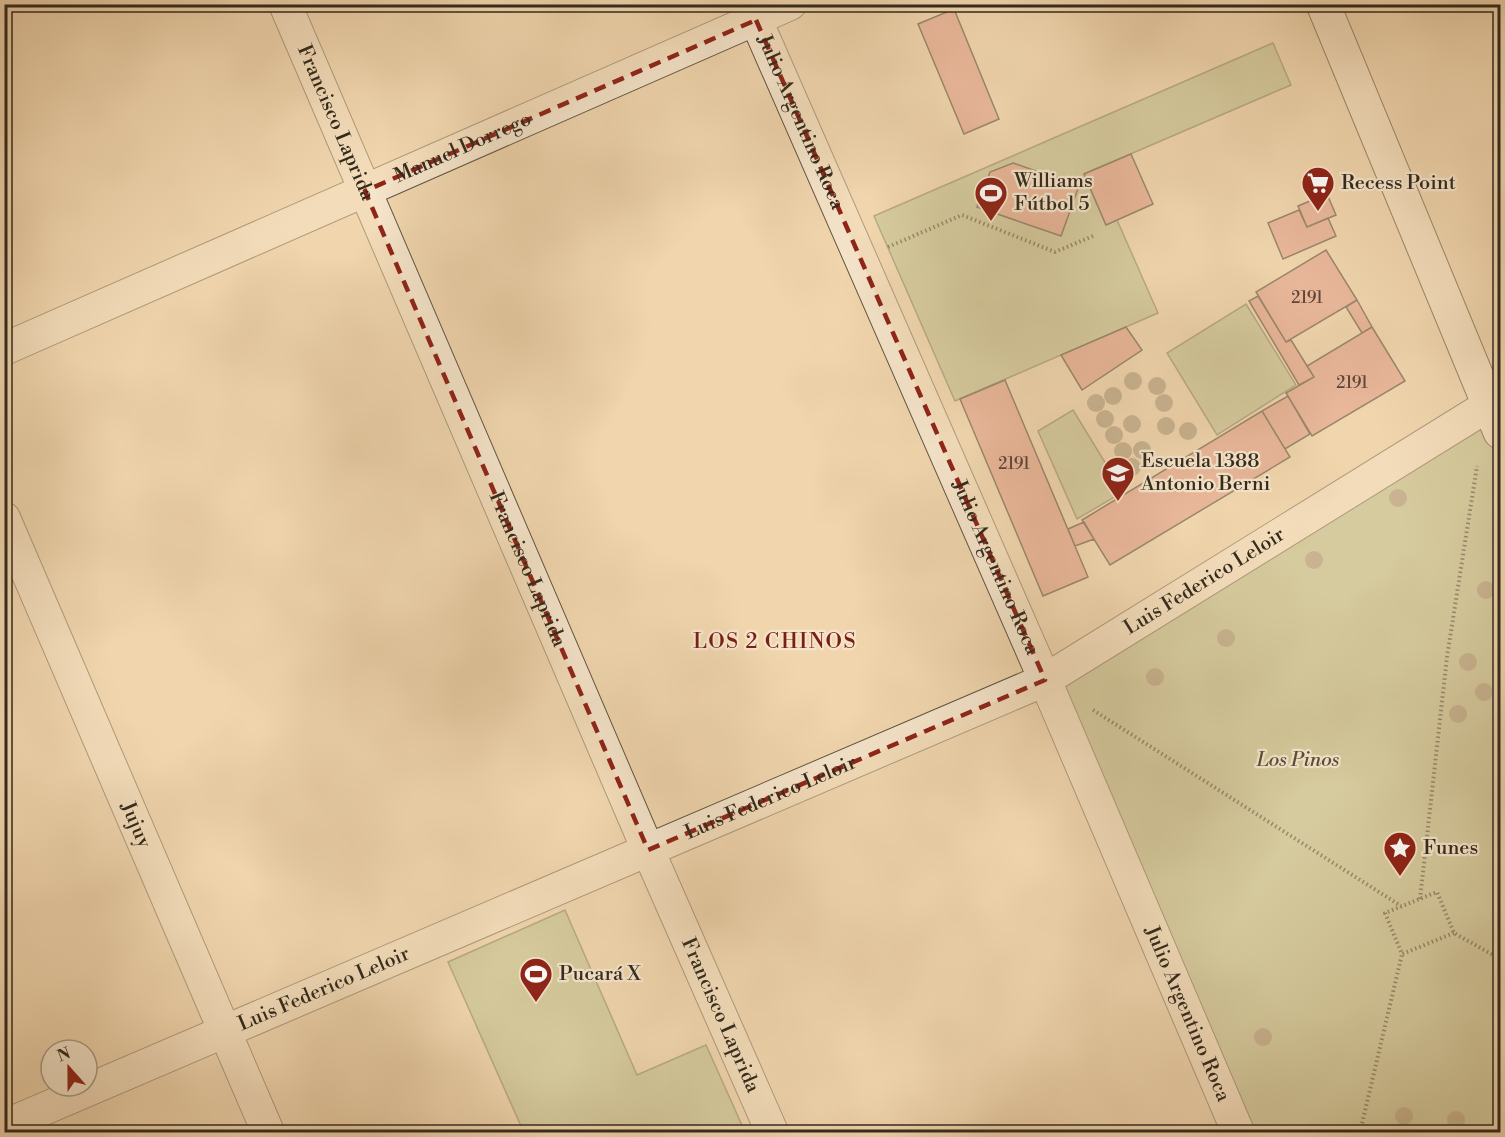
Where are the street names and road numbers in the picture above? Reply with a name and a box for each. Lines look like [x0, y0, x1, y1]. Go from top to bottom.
street label: Julio Argentino Roca [751, 30, 850, 214]
street label: Francisco Laprida [292, 41, 381, 205]
street label: Manuel Dorrego [390, 107, 535, 189]
street label: Julio Argentino Roca [946, 475, 1045, 659]
street label: Francisco Laprida [483, 488, 572, 651]
street label: Luis Federico Leloir [1119, 522, 1290, 640]
street label: Luis Federico Leloir [681, 750, 861, 845]
street label: Jujuy [115, 797, 157, 852]
street label: Julio Argentino Roca [1139, 921, 1236, 1106]
street label: Francisco Laprida [676, 934, 766, 1097]
street label: Luis Federico Leloir [234, 941, 414, 1037]

